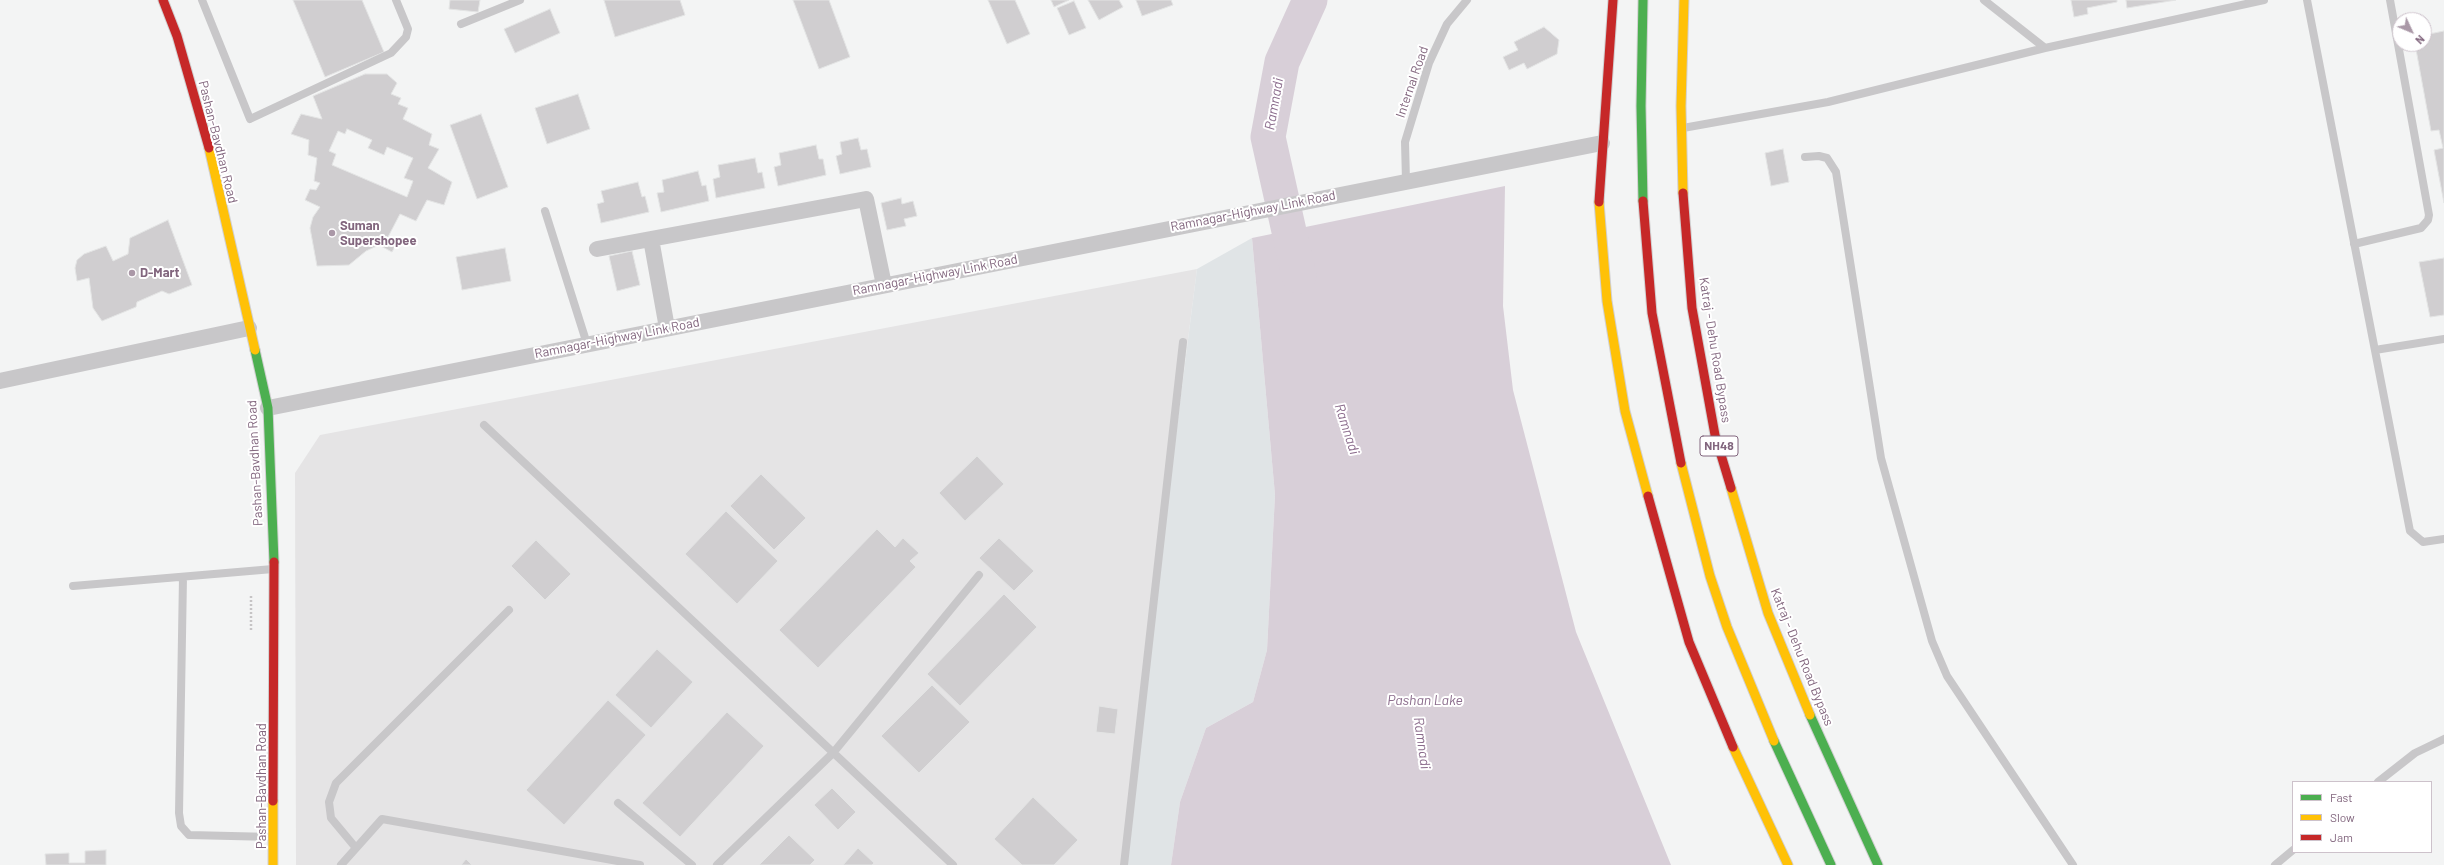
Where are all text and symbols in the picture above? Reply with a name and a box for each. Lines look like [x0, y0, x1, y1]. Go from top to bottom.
north arrow [2392, 12, 2432, 52]
text: N [2413, 33, 2427, 47]
street label: Internal Road [1392, 44, 1432, 120]
water label: Ramnadi [1261, 77, 1287, 131]
street label: Pashan-Bavdhan Road [195, 79, 241, 205]
street label: Ramnagar-Highway Link Road [1169, 187, 1337, 235]
place label: Suman Supershopee [340, 218, 417, 249]
marker: Suman Supershopee [327, 228, 337, 238]
street label: Ramnagar-Highway Link Road [851, 251, 1019, 299]
place label: D-Mart [140, 265, 180, 281]
marker: D-Mart [127, 268, 137, 278]
street label: Katraj - Dehu Road Bypass [1696, 276, 1734, 424]
street label: Ramnagar-Highway Link Road [533, 314, 701, 362]
street label: Pashan-Bavdhan Road [244, 400, 266, 526]
water label: Ramnadi [1331, 401, 1363, 457]
road number: NH48 [1700, 436, 1738, 456]
street label: Katraj - Dehu Road Bypass [1767, 586, 1837, 728]
water label: Pashan Lake [1387, 692, 1463, 708]
water label: Ramnadi [1410, 716, 1434, 770]
street label: Pashan-Bavdhan Road [254, 723, 270, 849]
legend [2292, 781, 2432, 853]
text: Fast [2330, 790, 2353, 804]
text: Slow [2330, 810, 2355, 824]
text: Jam [2330, 830, 2353, 844]

